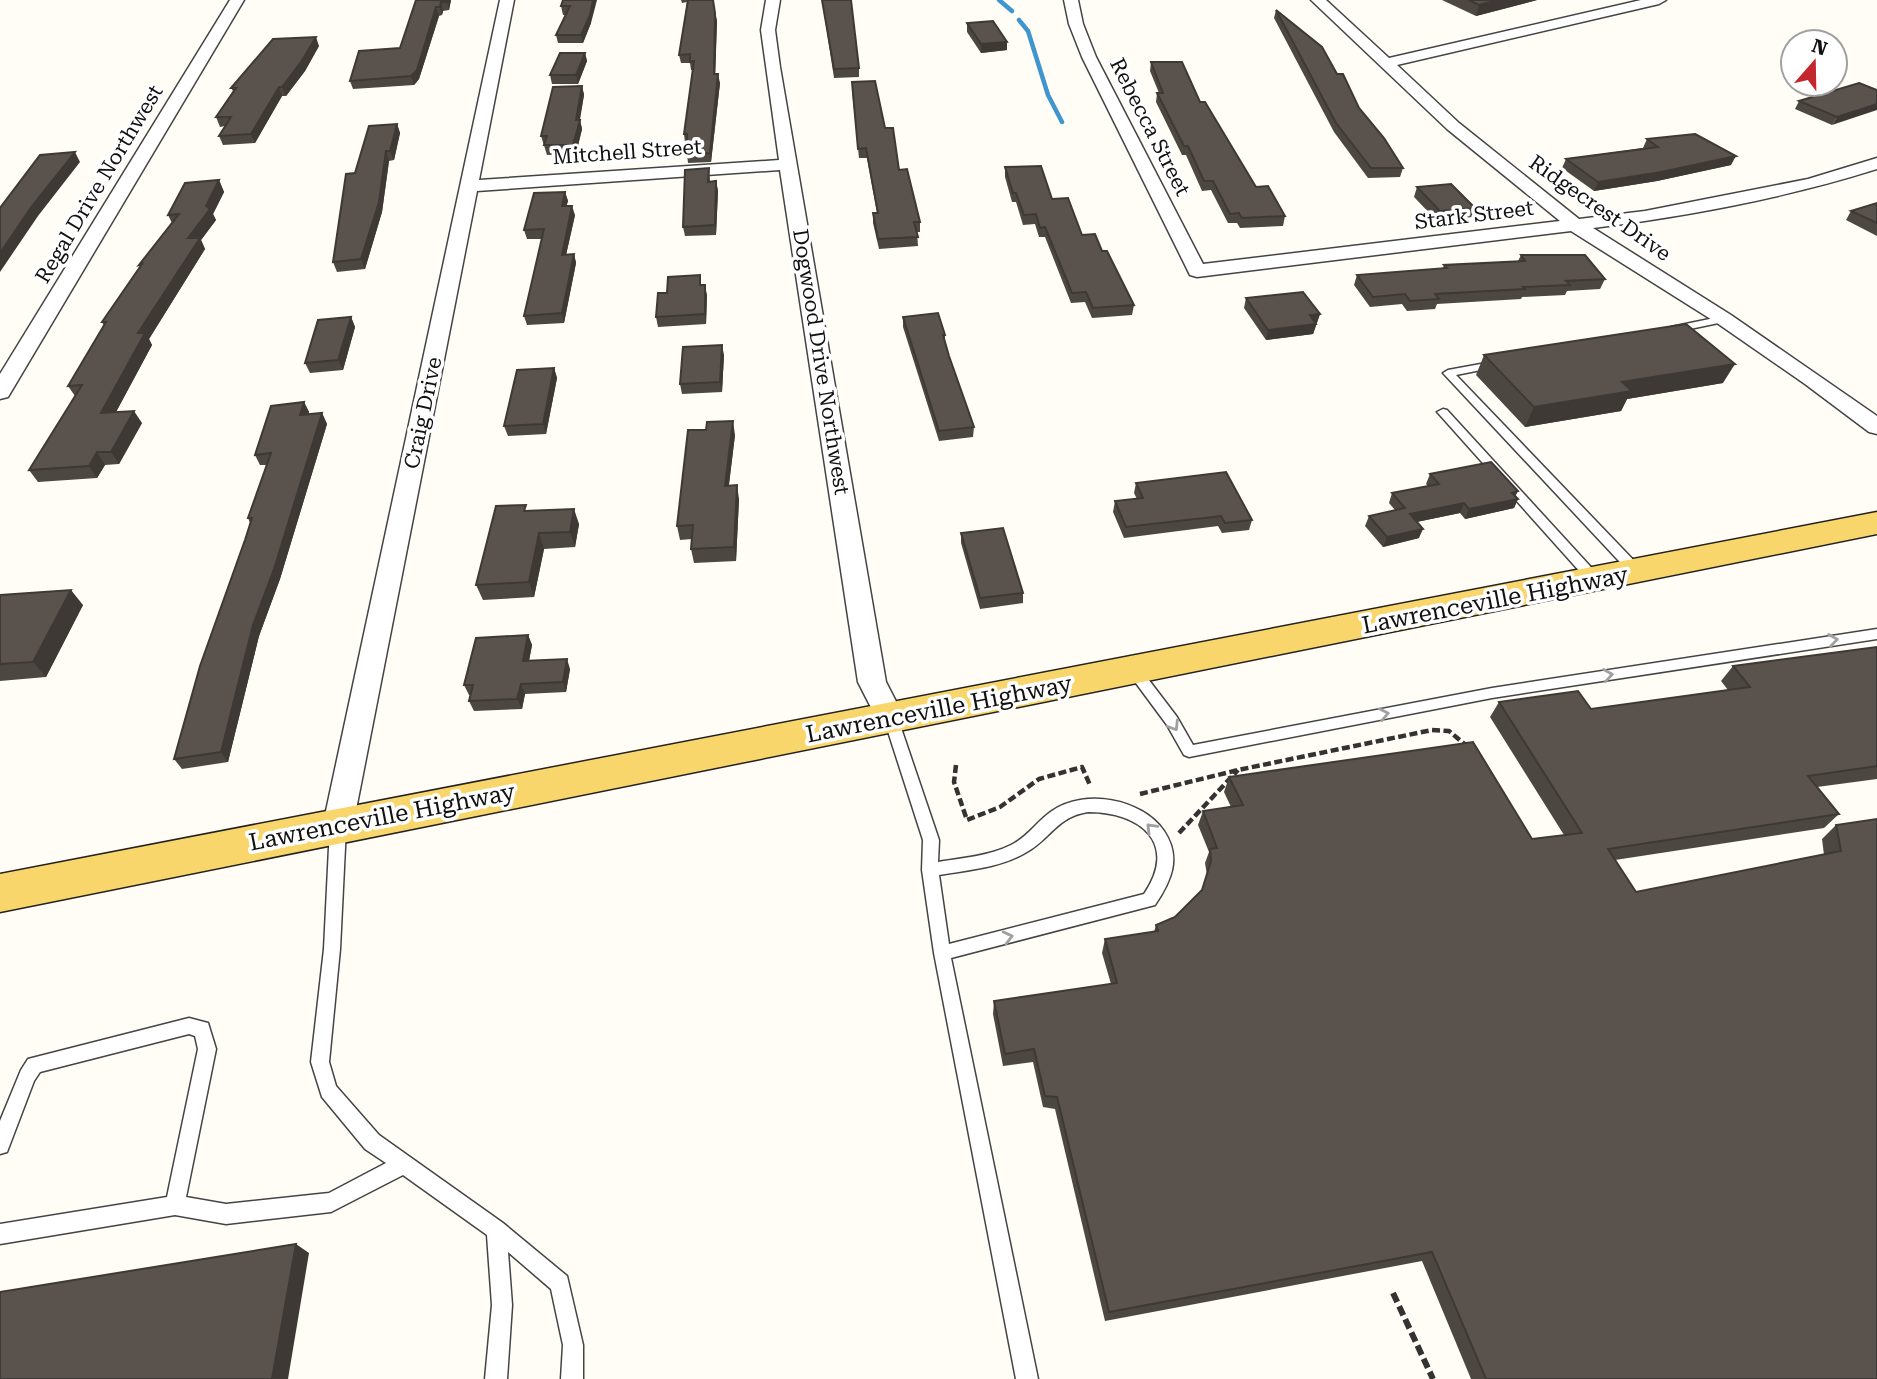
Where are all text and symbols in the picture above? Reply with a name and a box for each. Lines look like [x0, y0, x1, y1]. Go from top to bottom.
north arrow [1779, 28, 1849, 98]
text: N [1809, 34, 1831, 61]
street label: Rebecca Street [1105, 54, 1195, 200]
street label: Regal Drive Northwest [30, 81, 168, 287]
street label: Mitchell Street [552, 135, 703, 169]
street label: Ridgecrest Drive [1525, 150, 1675, 266]
street label: Stark Street [1413, 196, 1535, 234]
street label: Dogwood Drive Northwest [788, 227, 854, 497]
street label: Craig Drive [399, 355, 447, 471]
street label: Lawrenceville Highway [1360, 560, 1631, 640]
one-way arrow [1827, 633, 1839, 648]
one-way arrow [1602, 668, 1614, 683]
street label: Lawrenceville Highway [804, 669, 1075, 749]
one-way arrow [1378, 707, 1390, 722]
one-way arrow [1166, 718, 1179, 731]
street label: Lawrenceville Highway [247, 777, 518, 857]
one-way arrow [1146, 823, 1159, 836]
one-way arrow [1002, 931, 1014, 945]

